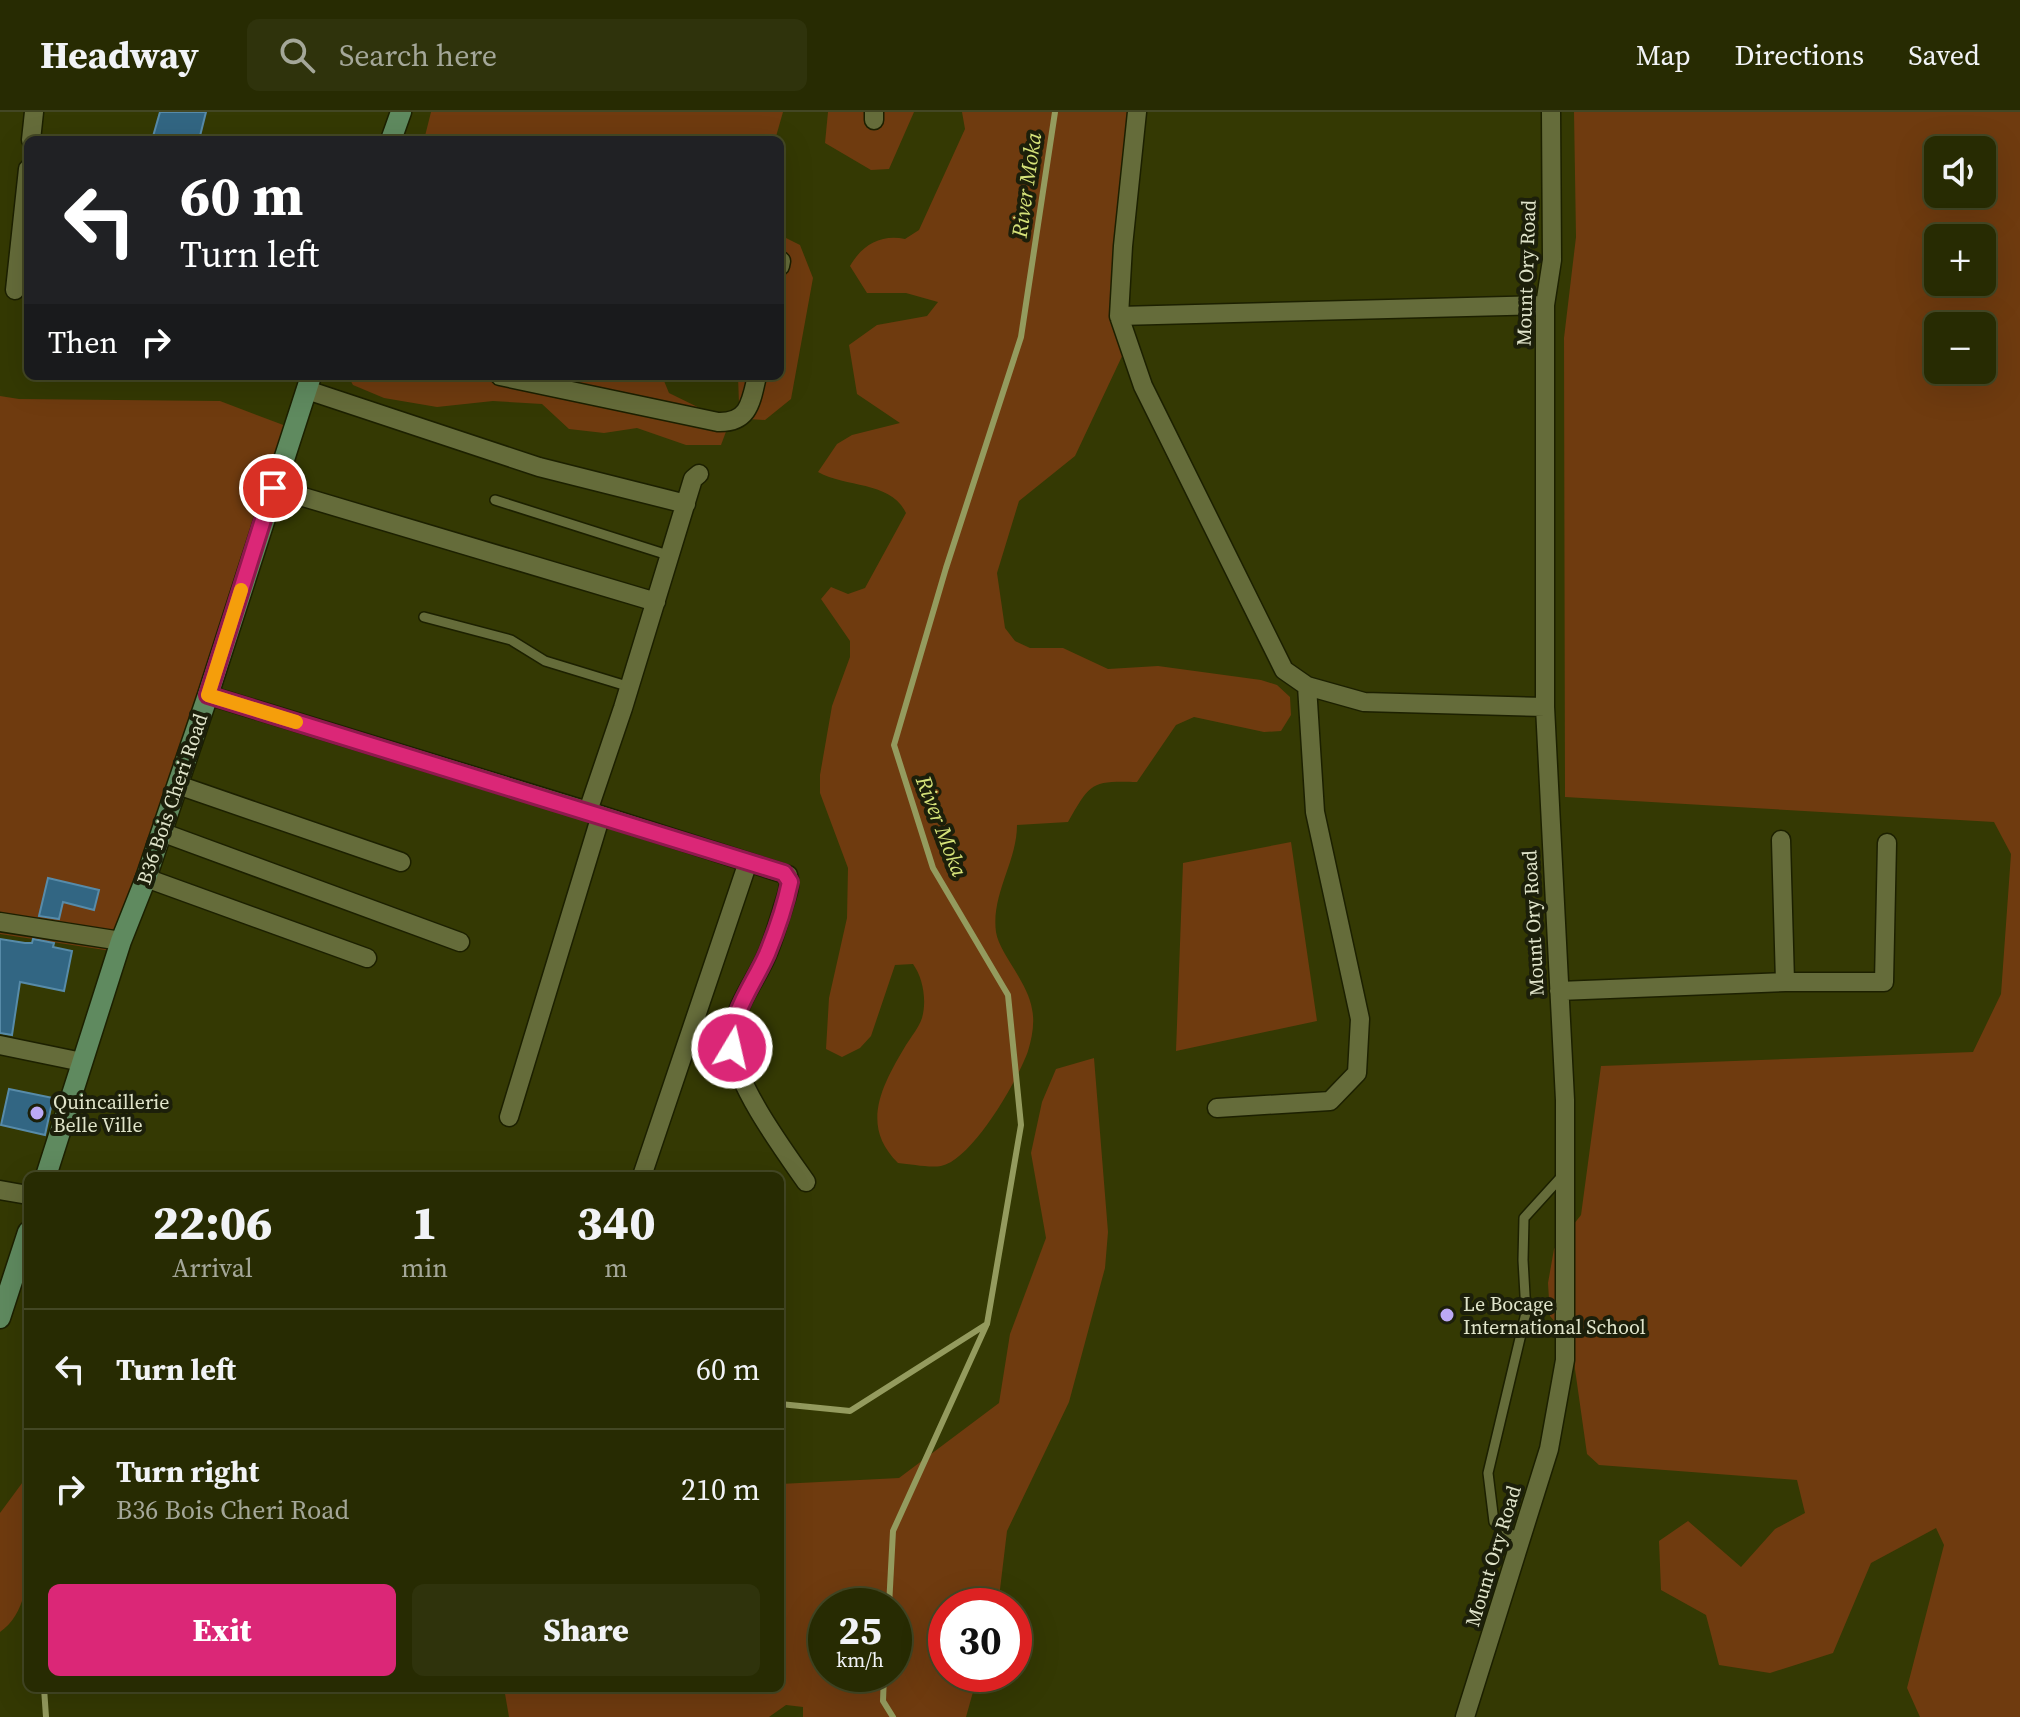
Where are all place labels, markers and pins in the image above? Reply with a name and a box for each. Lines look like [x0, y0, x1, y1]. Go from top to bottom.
pin [239, 454, 307, 522]
place label: Quincaillerie Belle Ville [53, 1088, 170, 1139]
marker: Quincaillerie Belle Ville [28, 1104, 46, 1122]
place label: Le Bocage International School [1463, 1290, 1646, 1341]
marker: Le Bocage International School [1438, 1306, 1456, 1324]

